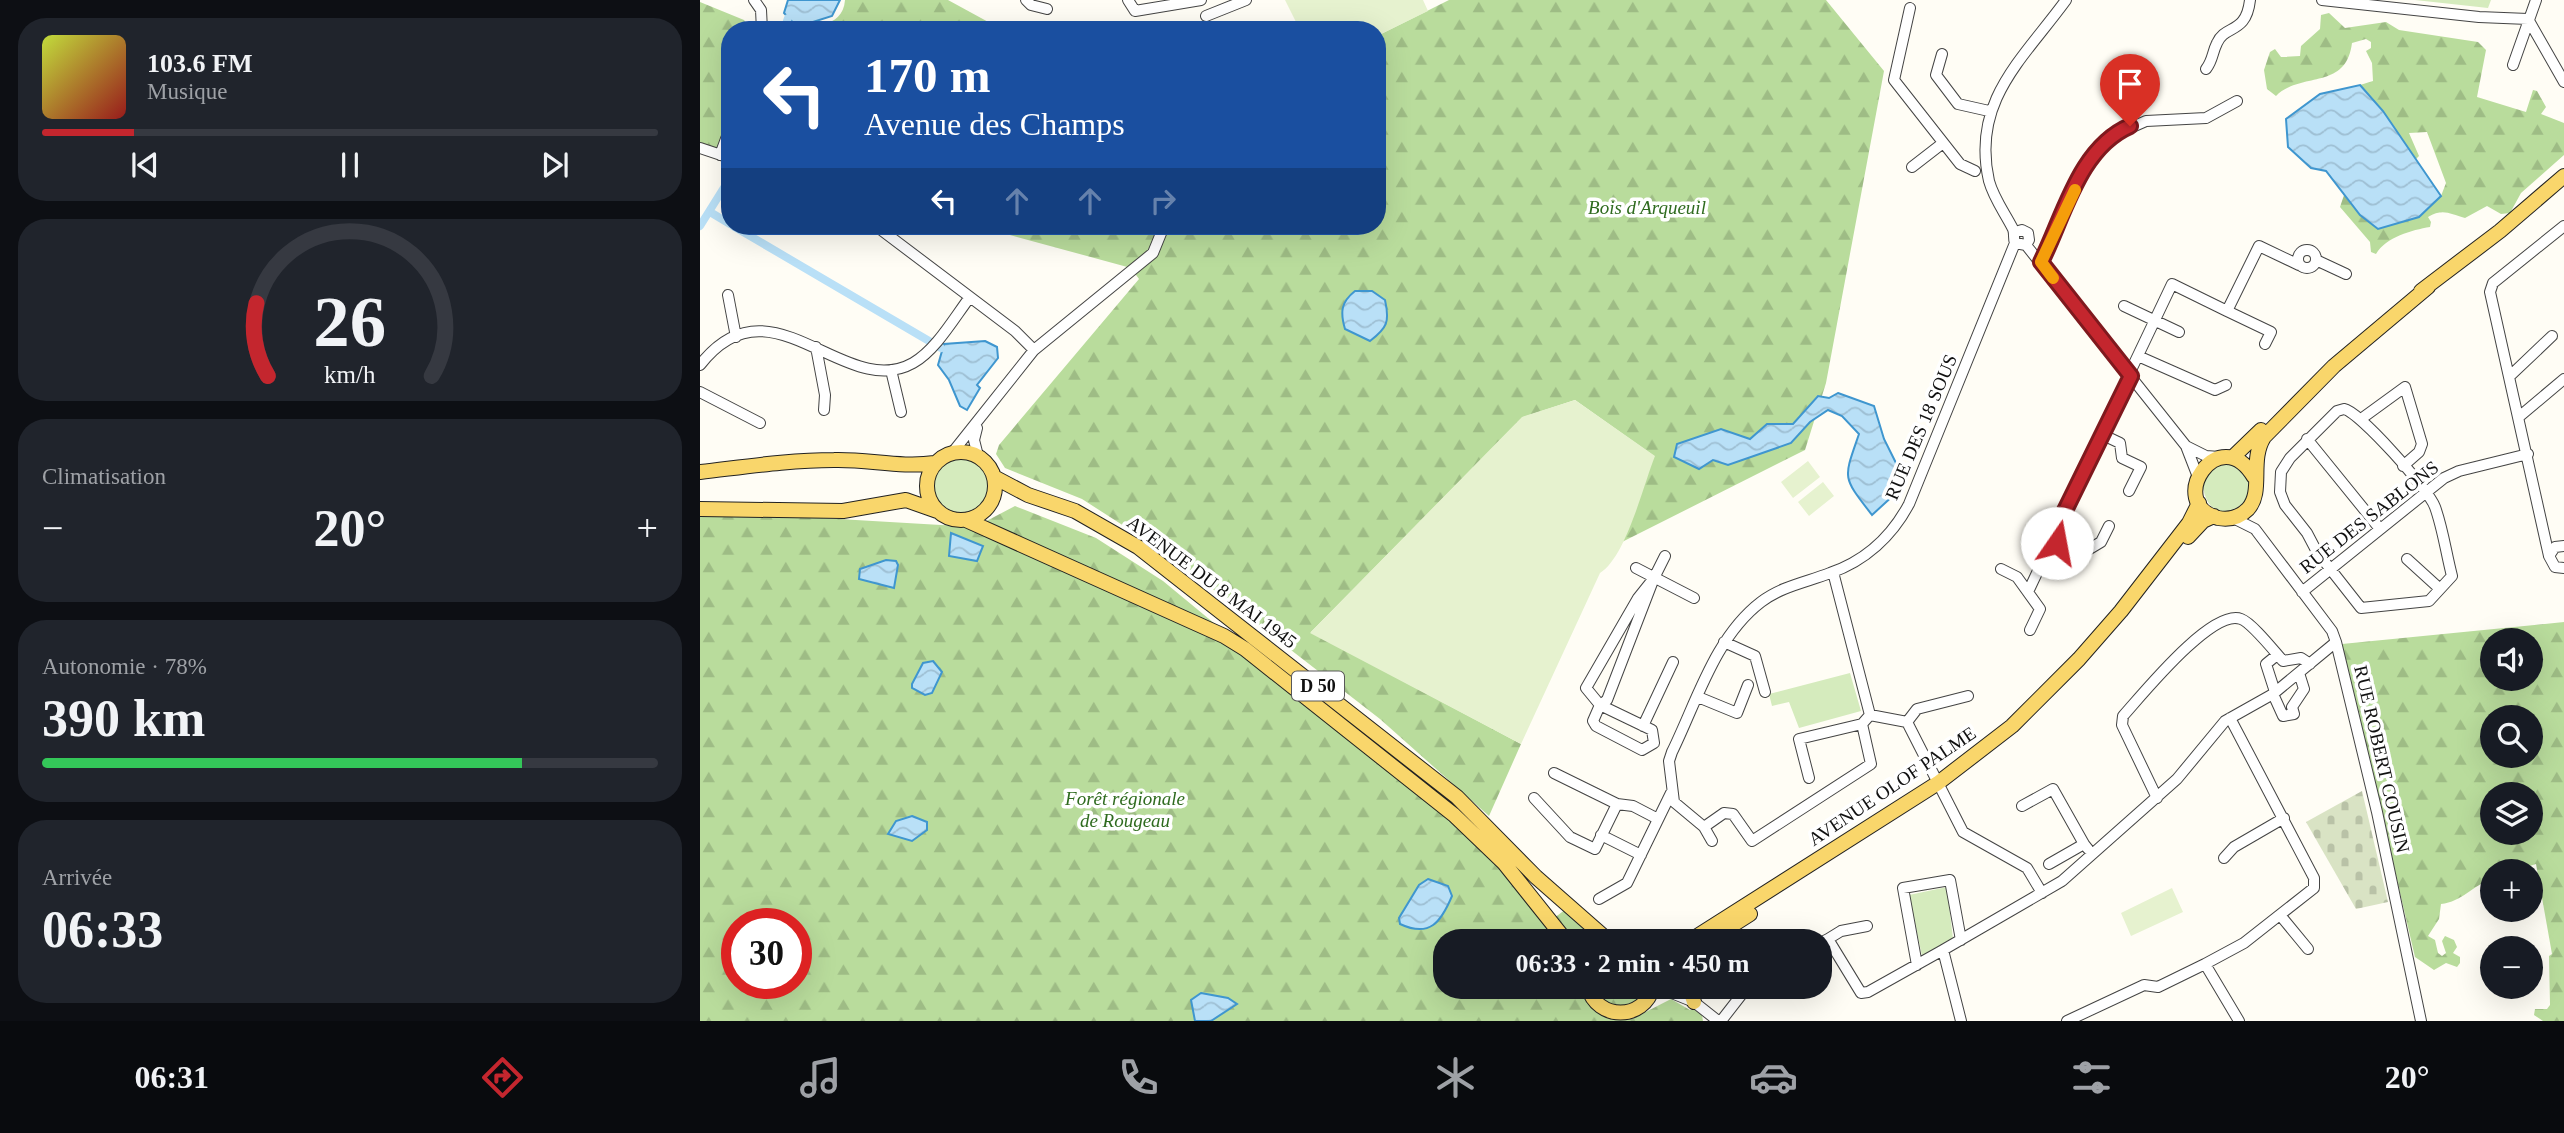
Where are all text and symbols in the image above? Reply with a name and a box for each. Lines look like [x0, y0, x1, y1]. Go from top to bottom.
text: 170 m [864, 48, 991, 103]
text: 103.6 FM [147, 49, 252, 78]
icon: left [749, 49, 840, 140]
pin [2100, 54, 2160, 126]
icon: arrive [2111, 65, 2149, 103]
text: Musique [147, 79, 228, 104]
text: Avenue des Champs [864, 106, 1125, 142]
icon: previous [126, 146, 164, 184]
icon: pause [331, 146, 369, 184]
icon: next [536, 146, 574, 184]
icon: left [925, 182, 963, 220]
icon: ahead [998, 182, 1036, 220]
icon: ahead [1071, 182, 1109, 220]
icon: right [1144, 182, 1182, 220]
park label: Bois d'Arqueuil [1588, 197, 1706, 218]
text: 26 [314, 281, 386, 362]
street label: RUE DES 18 SOUS [1881, 351, 1961, 503]
text: km/h [324, 361, 376, 388]
street label: RUE DES SABLONS [2296, 456, 2442, 578]
text: Climatisation [42, 464, 166, 489]
text: 20° [314, 500, 386, 557]
position arrow [2020, 506, 2094, 580]
text: − [42, 507, 63, 549]
text: + [637, 507, 658, 549]
street label: AVENUE DU 8 MAI 1945 [1123, 511, 1301, 653]
map controls [2480, 628, 2543, 999]
button: sound [2480, 628, 2543, 691]
text: Autonomie · 78% [42, 654, 207, 679]
street label: RUE ROBERT COUSIN [2350, 663, 2414, 855]
road number: D 50 [1292, 672, 1344, 700]
text: 390 km [42, 690, 205, 747]
button: search [2480, 705, 2543, 768]
street label: AVENUE OLOF PALME [1804, 722, 1980, 850]
button: layers [2480, 782, 2543, 845]
park label: Forêt régionale de Rougeau [1064, 788, 1185, 831]
button: + [2480, 859, 2543, 922]
text: Arrivée [42, 865, 112, 890]
text: 06:33 [42, 901, 163, 958]
speed limit sign: 30 [721, 908, 812, 999]
button: − [2480, 936, 2543, 999]
text: 06:33 · 2 min · 450 m [1516, 949, 1750, 978]
icon: directions [478, 1053, 527, 1102]
icon: music [796, 1053, 845, 1102]
icon: phone [1114, 1053, 1163, 1102]
icon: climate [1431, 1053, 1480, 1102]
icon: car [1749, 1053, 1798, 1102]
icon: filters [2067, 1053, 2116, 1102]
text: 06:31 [134, 1059, 209, 1095]
text: 20° [2385, 1059, 2430, 1095]

